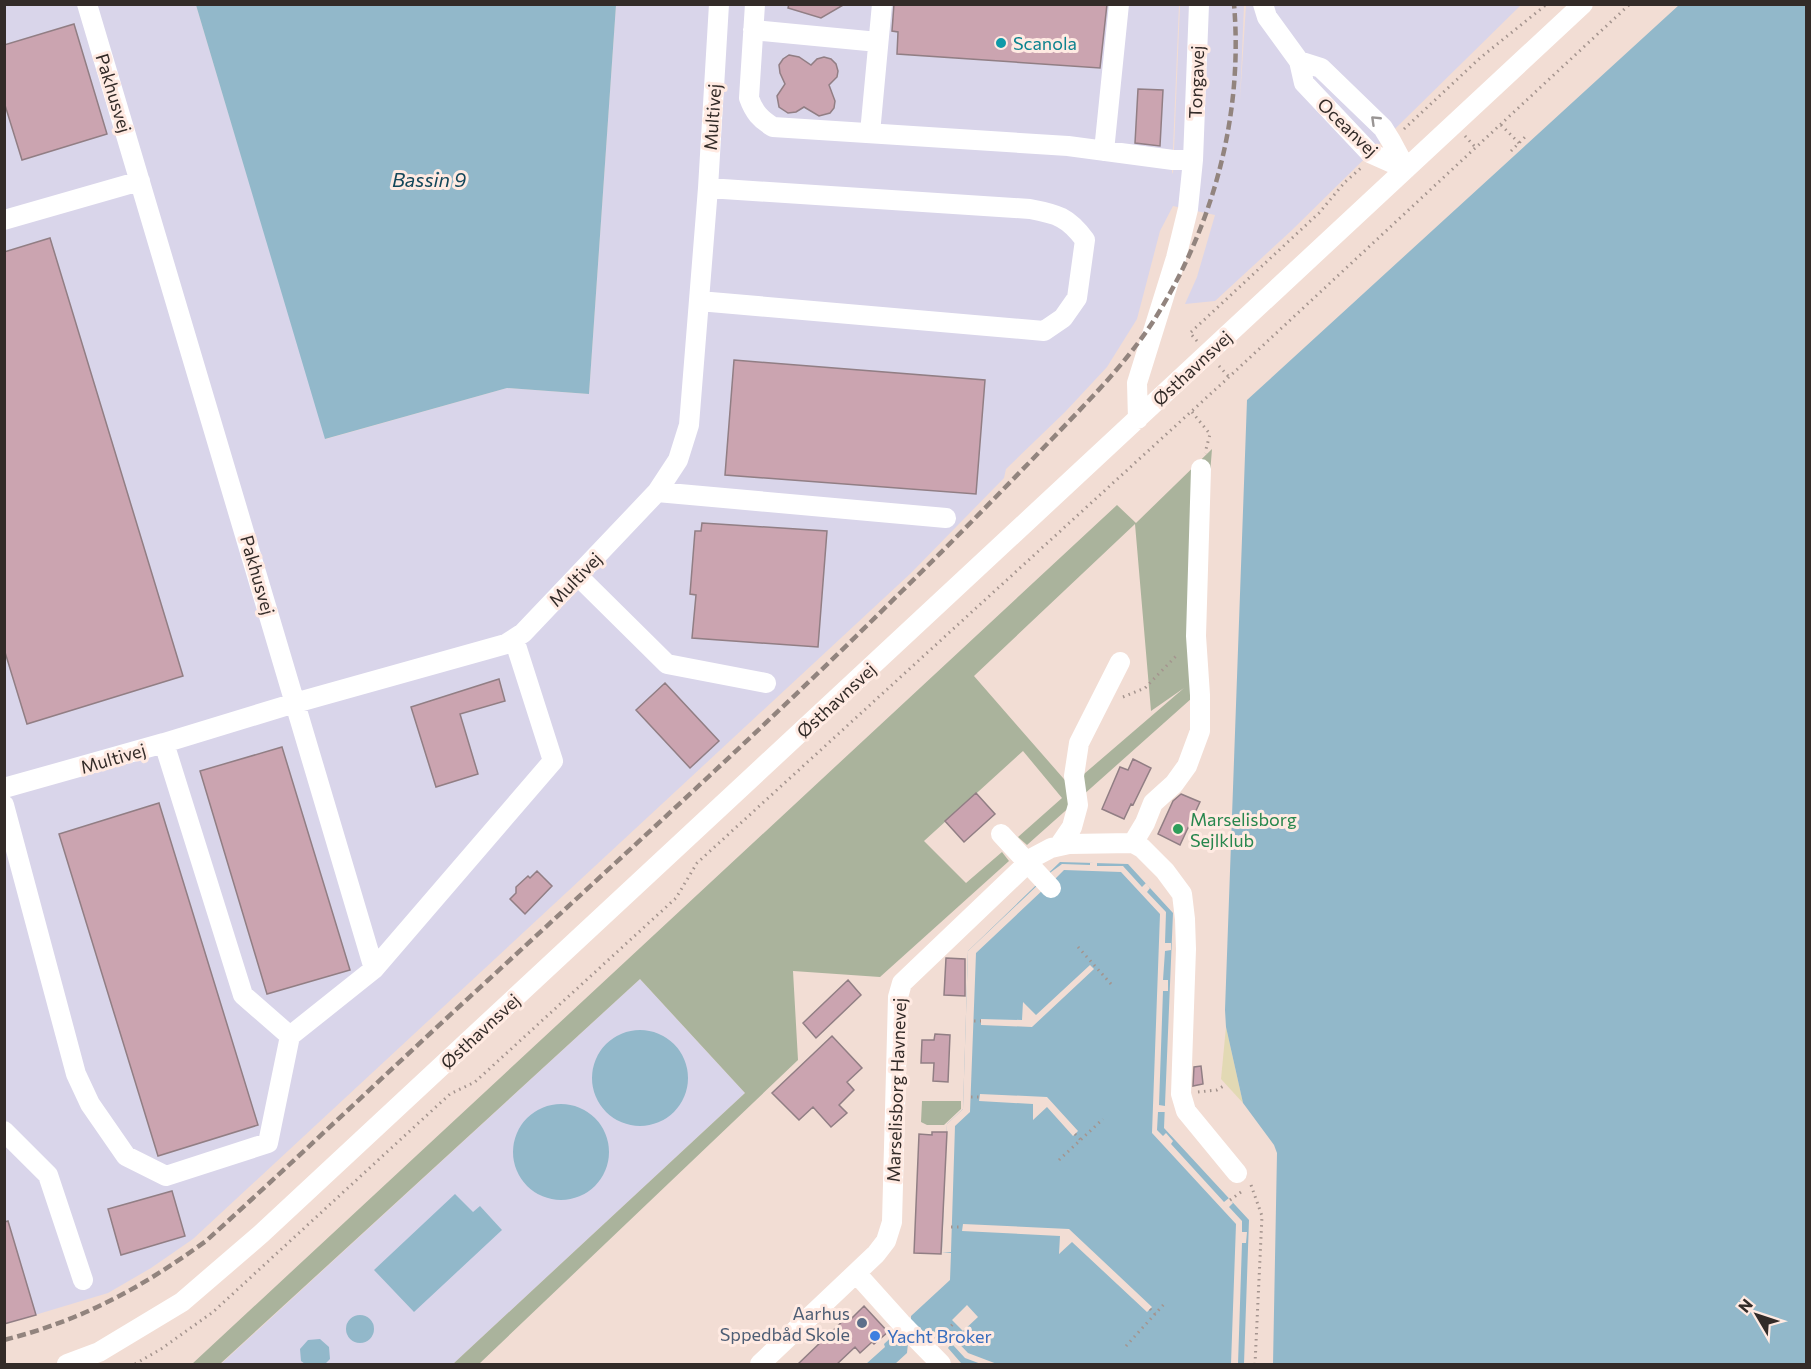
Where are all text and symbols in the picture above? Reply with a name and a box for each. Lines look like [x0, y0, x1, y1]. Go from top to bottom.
place label: Scanola [1013, 32, 1077, 54]
marker: Scanola [994, 36, 1008, 50]
street label: Tongavej [1184, 45, 1208, 119]
street label: Pakhusvej [92, 51, 136, 135]
street label: Multivej [699, 83, 725, 151]
street label: Oceanvej [1313, 93, 1383, 161]
one-way arrow [1371, 117, 1382, 128]
water label: Bassin 9 [392, 167, 466, 191]
street label: Østhavnsvej [1148, 326, 1236, 410]
street label: Pakhusvej [236, 533, 280, 617]
street label: Multivej [544, 547, 606, 611]
street label: Østhavnsvej [792, 658, 880, 742]
street label: Multivej [78, 738, 148, 778]
place label: Marselisborg Sejlklub [1190, 808, 1297, 851]
marker: Marselisborg Sejlklub [1171, 822, 1185, 836]
street label: Østhavnsvej [436, 989, 524, 1073]
street label: Marselisborg Havnevej [882, 997, 910, 1183]
north arrow [1727, 1285, 1787, 1345]
text: N [1734, 1295, 1756, 1316]
place label: Aarhus Sppedbåd Skole [720, 1302, 850, 1345]
marker: Aarhus Sppedbåd Skole [855, 1316, 869, 1330]
place label: Yacht Broker [887, 1325, 992, 1347]
marker: Yacht Broker [868, 1329, 882, 1343]

